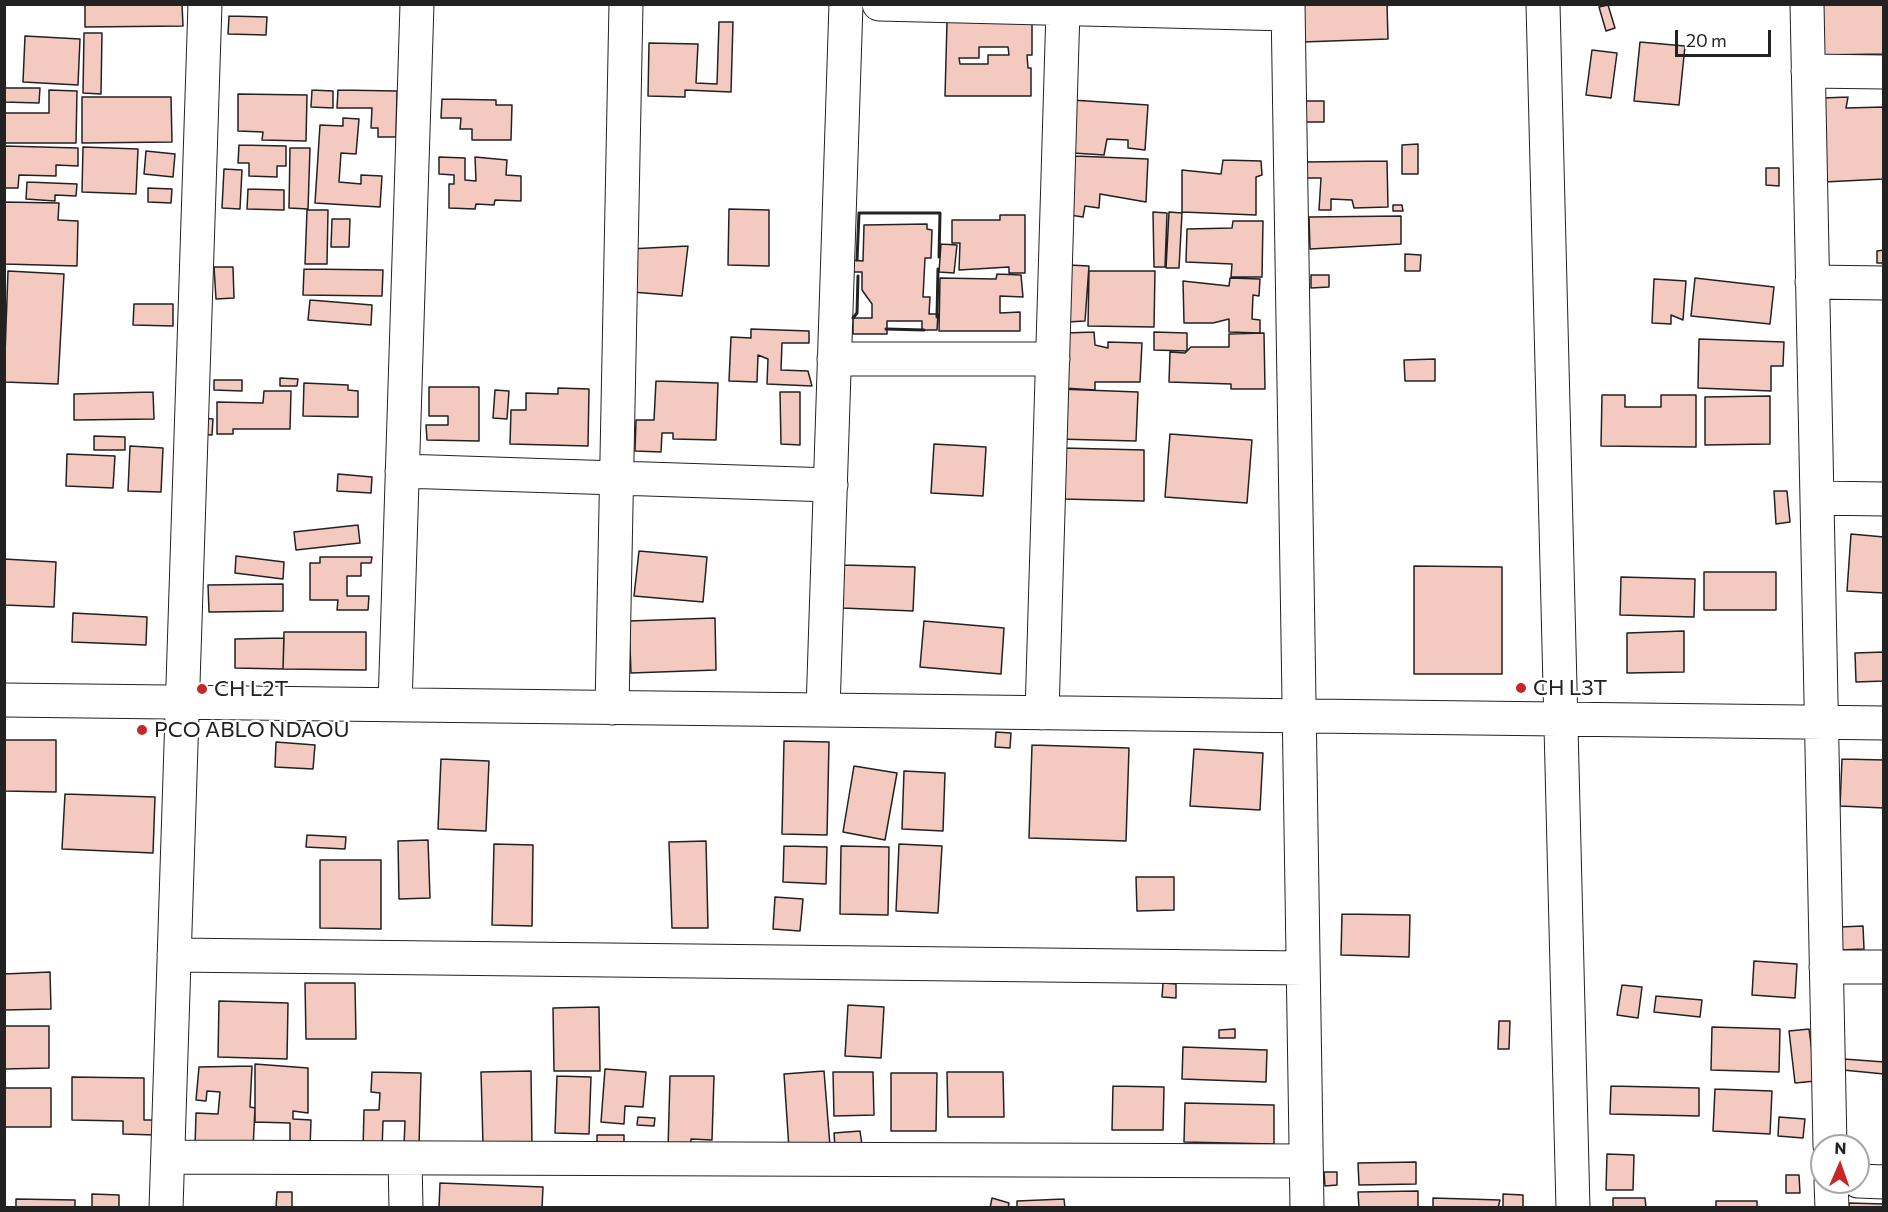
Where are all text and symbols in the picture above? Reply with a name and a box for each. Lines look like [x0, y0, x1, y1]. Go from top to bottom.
scale bar [1678, 18, 1774, 56]
text: 20 m [1686, 29, 1727, 51]
place label: CH L3T [1533, 675, 1607, 701]
place label: CH L2T [214, 676, 289, 702]
marker: CH L3T [1514, 681, 1528, 695]
marker: CH L2T [195, 682, 209, 696]
place label: PCO ABLO NDAOU [154, 717, 350, 743]
marker: PCO ABLO NDAOU [135, 723, 149, 737]
north arrow [1810, 1134, 1870, 1194]
text: N [1834, 1138, 1847, 1157]

